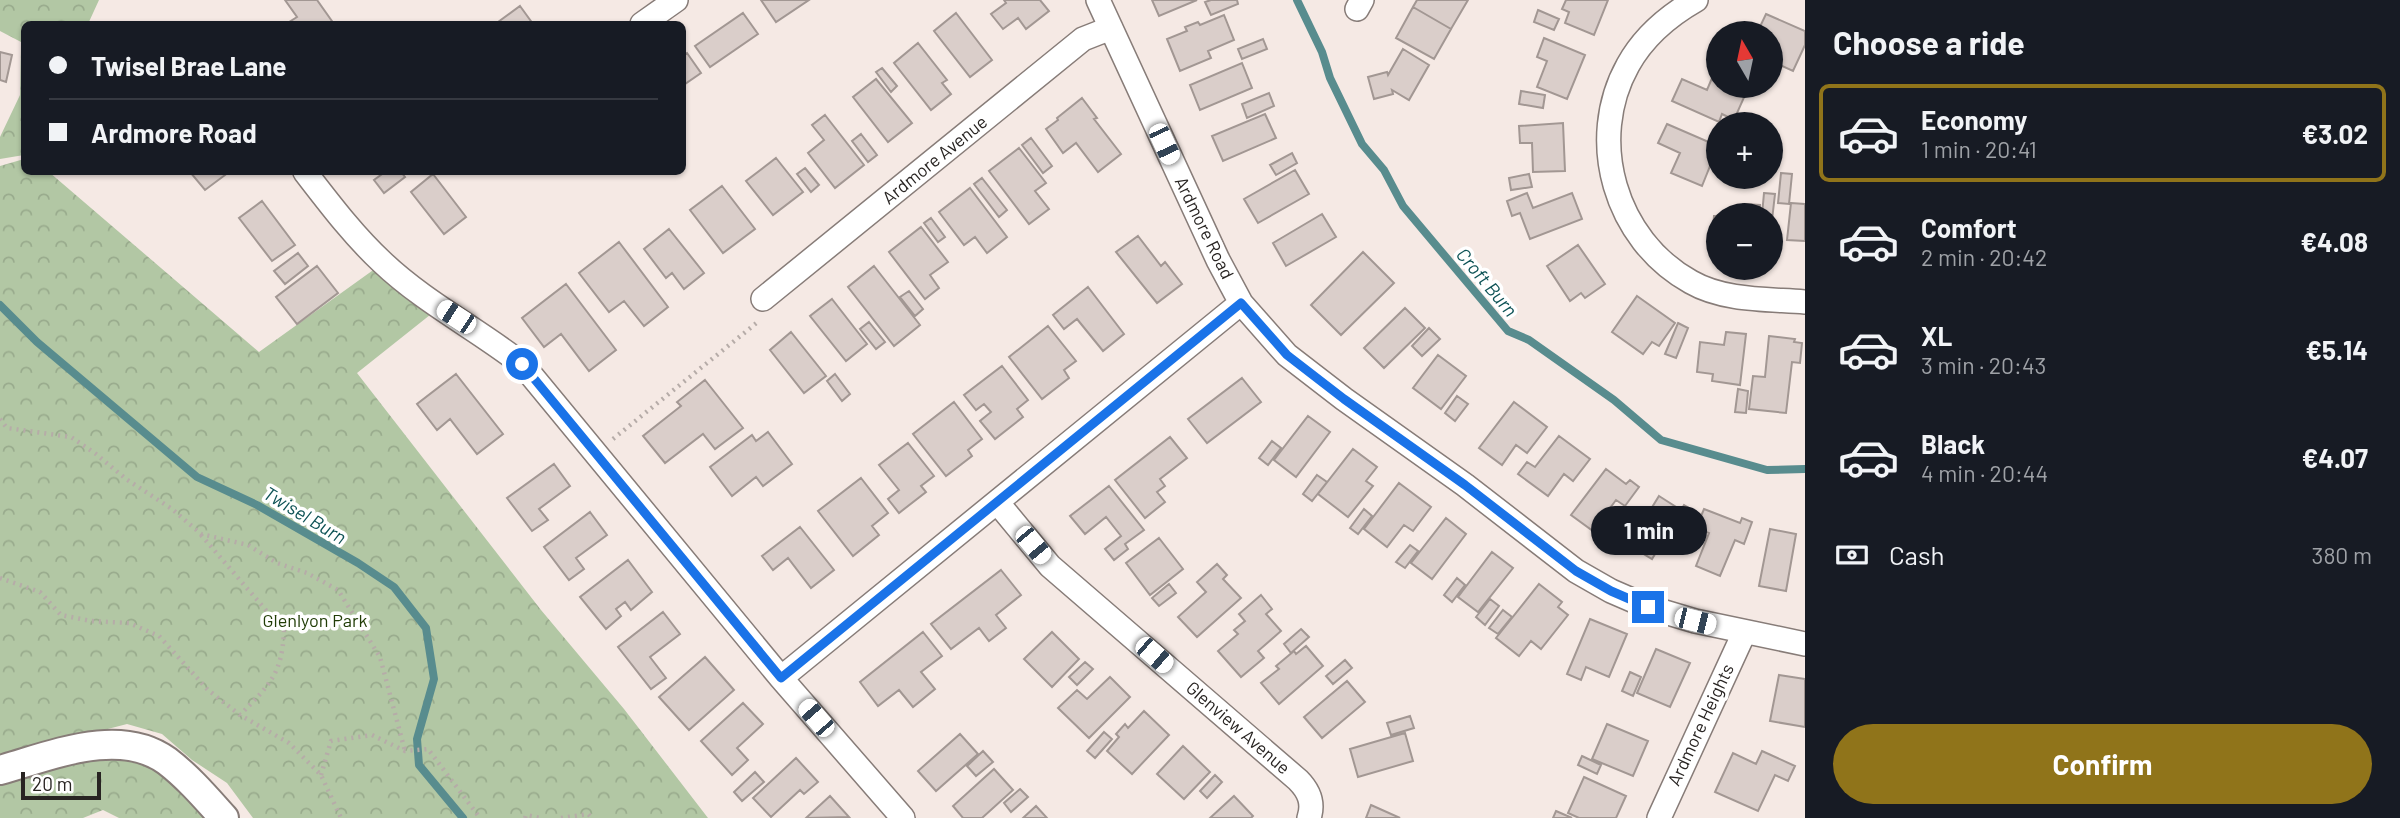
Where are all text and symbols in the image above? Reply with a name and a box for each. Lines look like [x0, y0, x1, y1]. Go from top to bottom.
north arrow [1706, 21, 1783, 98]
map controls [1706, 21, 1783, 280]
text: Choose a ride [1833, 23, 2025, 61]
text: Twisel Brae Lane [91, 50, 287, 81]
icon: car [1837, 102, 1900, 165]
text: Economy [1921, 104, 2027, 135]
street label: Ardmore Avenue [877, 110, 991, 208]
button: + [1706, 112, 1783, 189]
text: Ardmore Road [91, 117, 257, 148]
text: €3.02 [2302, 118, 2368, 149]
car [1146, 121, 1183, 167]
text: 1 min · 20:41 [1921, 135, 2037, 163]
street label: Ardmore Road [1171, 173, 1239, 282]
button: − [1706, 203, 1783, 280]
icon: car [1837, 210, 1900, 273]
text: Comfort [1921, 212, 2017, 243]
text: €4.08 [2301, 226, 2368, 257]
water label: Croft Burn [1452, 243, 1523, 321]
text: 2 min · 20:42 [1921, 243, 2047, 271]
car [433, 297, 480, 337]
icon: car [1837, 318, 1900, 381]
text: XL [1921, 320, 1952, 351]
text: €5.14 [2306, 334, 2368, 365]
route start [506, 348, 538, 380]
text: 3 min · 20:43 [1921, 351, 2046, 379]
icon: car [1837, 426, 1900, 489]
text: Black [1921, 428, 1985, 459]
text: €4.07 [2302, 442, 2368, 473]
text: 4 min · 20:44 [1921, 459, 2048, 487]
water label: Twisel Burn [260, 481, 351, 548]
callout: 1 min [1590, 505, 1706, 554]
text: 1 min [1624, 516, 1674, 544]
car [1012, 522, 1055, 568]
icon: cash [1833, 536, 1871, 574]
text: Cash [1889, 539, 1944, 570]
text: 380 m [2312, 541, 2372, 569]
route end [1632, 591, 1664, 623]
car [1673, 606, 1718, 636]
park label: Glenlyon Park [262, 609, 368, 631]
car [1132, 633, 1177, 677]
street label: Ardmore Heights [1662, 660, 1738, 789]
street label: Glenview Avenue [1182, 676, 1295, 778]
car [795, 695, 838, 741]
button: Confirm [1833, 724, 2372, 804]
scale bar [21, 769, 102, 801]
text: 20 m [32, 772, 72, 795]

